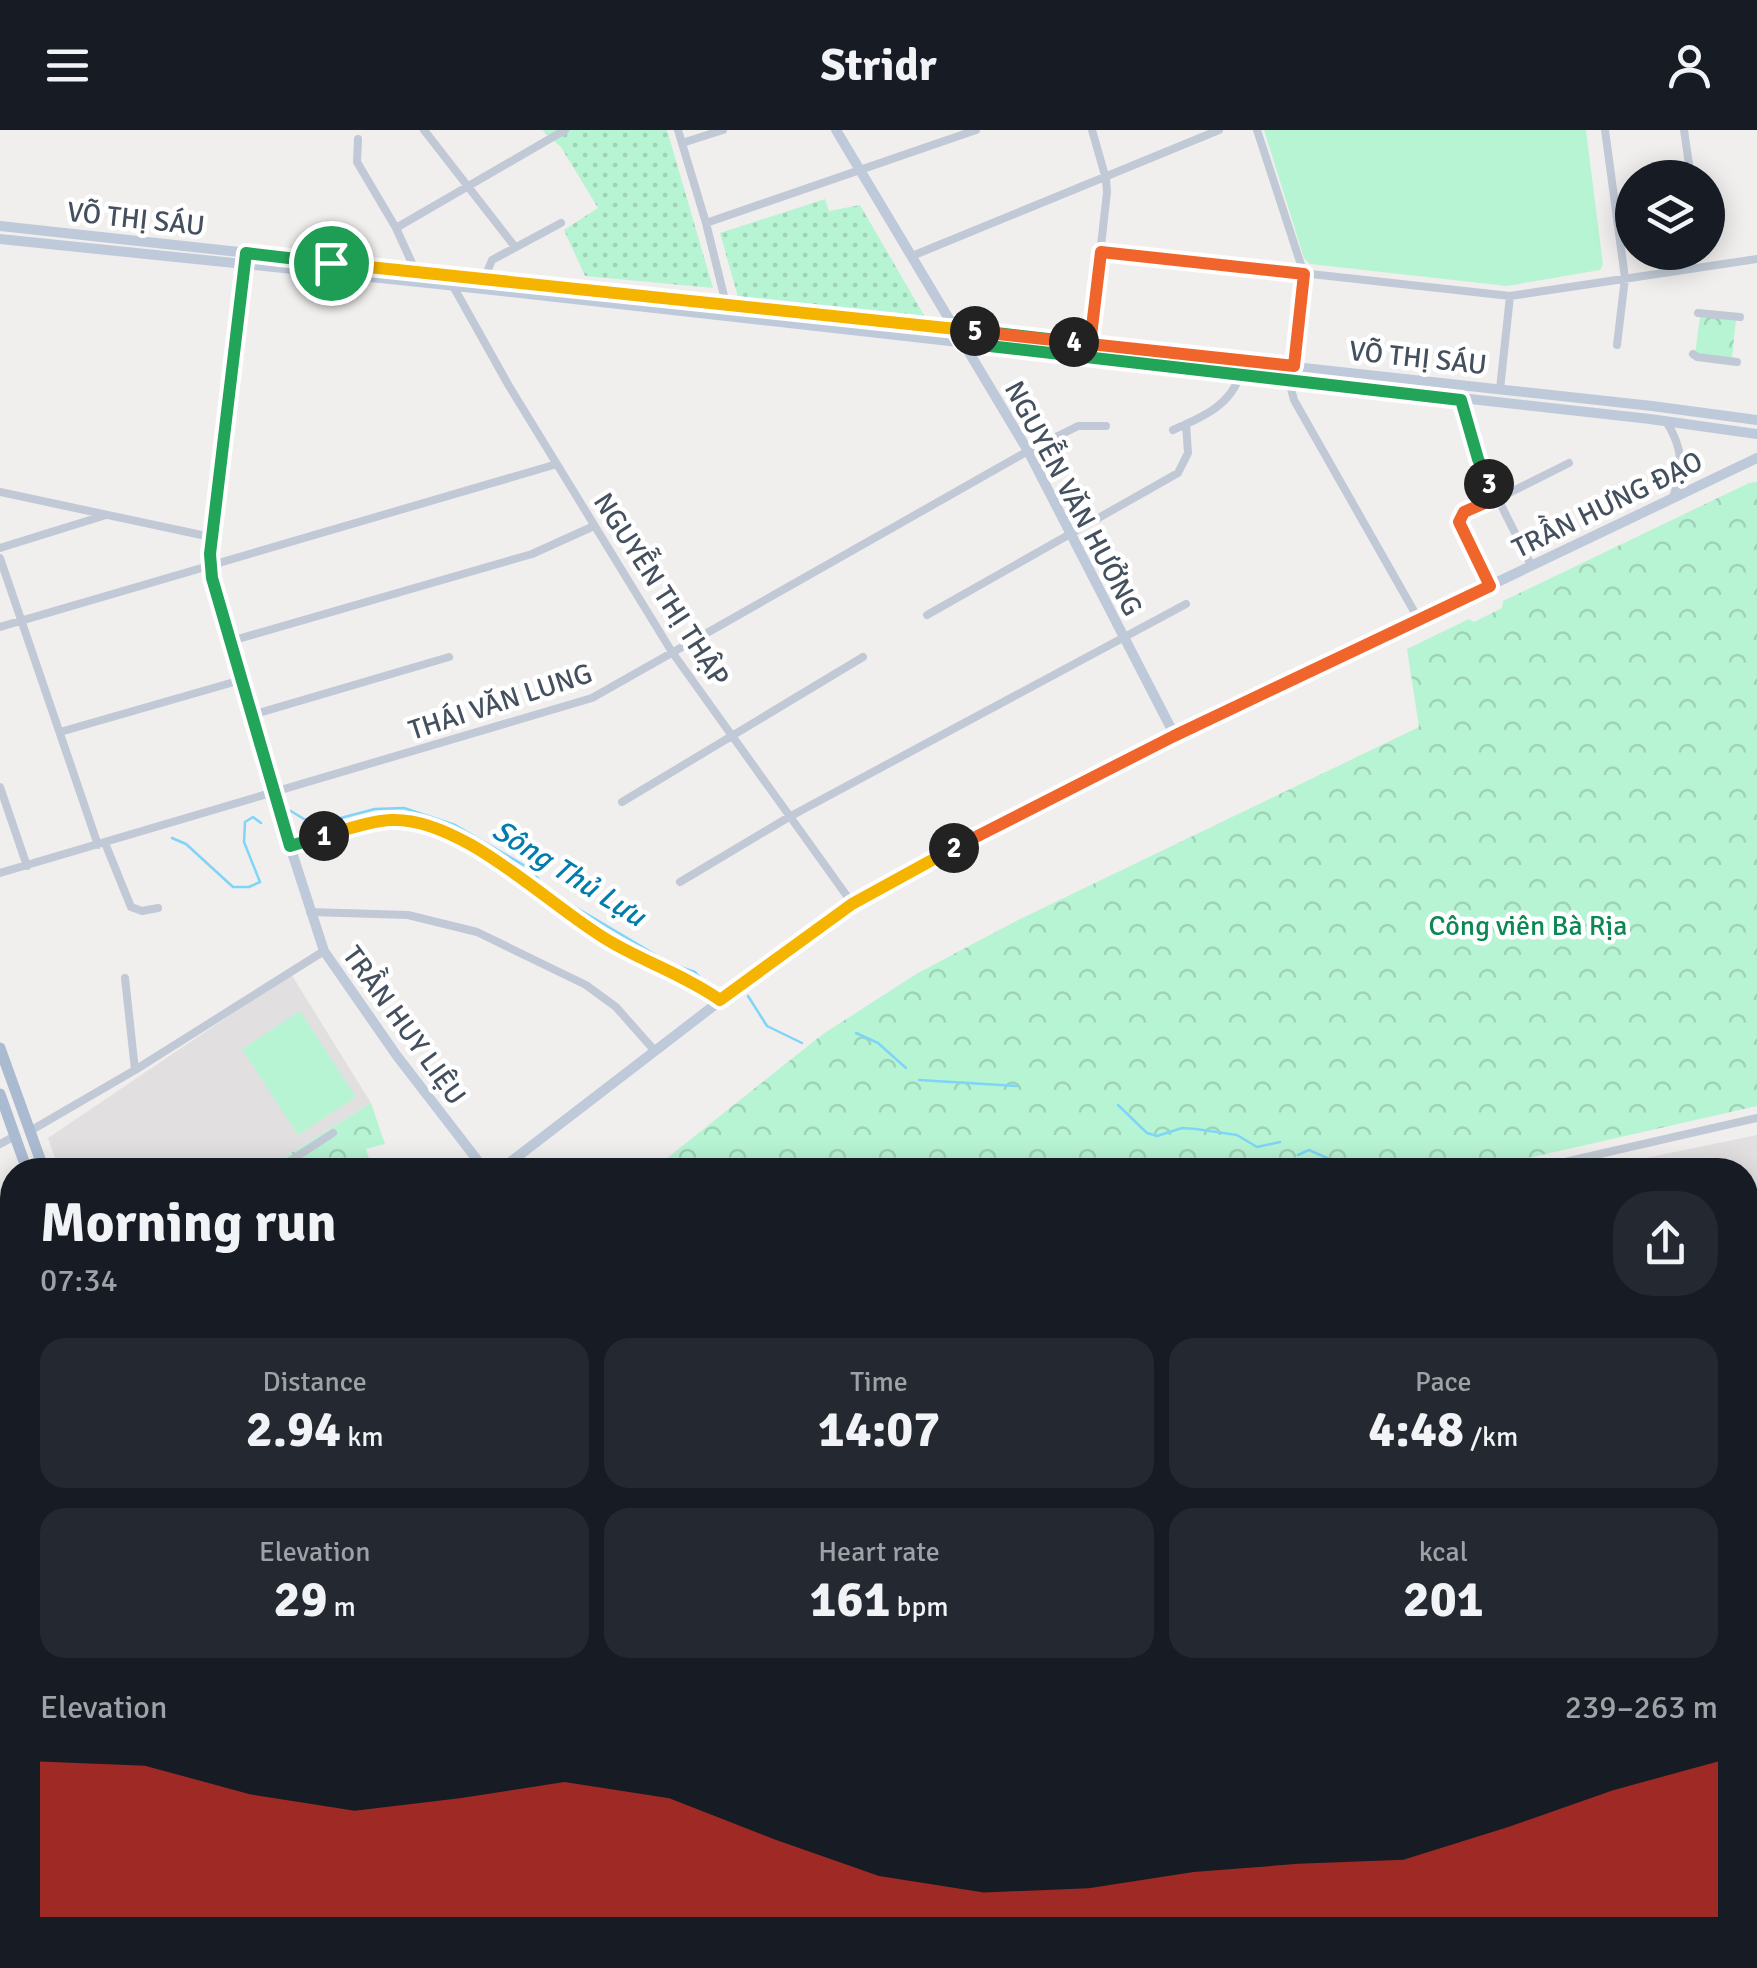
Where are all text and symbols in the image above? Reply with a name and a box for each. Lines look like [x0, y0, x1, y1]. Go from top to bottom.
icon: menu [40, 38, 95, 93]
text: Stridr [820, 38, 937, 93]
icon: person [1662, 38, 1717, 93]
map controls [1615, 160, 1725, 270]
button: layers [1615, 160, 1725, 270]
street label: VÕ THỊ SÁU [65, 195, 206, 243]
pin [289, 221, 374, 306]
icon: arrive [304, 236, 359, 291]
pin: 5 [950, 306, 1000, 356]
text: 5 [967, 314, 983, 348]
pin: 4 [1049, 317, 1099, 367]
text: 4 [1066, 325, 1082, 359]
street label: VÕ THỊ SÁU [1347, 334, 1488, 382]
street label: NGUYỄN VĂN HƯỞNG [997, 374, 1152, 622]
street label: TRẦN HƯNG ĐẠO [1505, 441, 1708, 566]
pin: 3 [1464, 459, 1514, 509]
text: 3 [1481, 467, 1497, 501]
street label: NGUYỄN THỊ THẬP [586, 485, 739, 693]
street label: THÁI VĂN LUNG [404, 656, 596, 748]
pin: 1 [299, 811, 349, 861]
water label: Sông Thủ Lựu [485, 812, 653, 936]
text: 1 [316, 819, 332, 853]
pin: 2 [929, 823, 979, 873]
text: 2 [946, 831, 962, 865]
park label: Công viên Bà Rịa [1429, 909, 1627, 943]
street label: TRẦN HUY LIỆU [335, 937, 476, 1112]
text: Morning run [40, 1189, 337, 1257]
button: share [1613, 1191, 1718, 1296]
text: 07:34 [40, 1261, 118, 1300]
text: Distance [263, 1365, 367, 1399]
text: Time [850, 1365, 908, 1399]
text: Pace [1415, 1365, 1472, 1399]
text: 2.94 [246, 1399, 341, 1461]
text: 14:07 [818, 1399, 940, 1461]
text: 4:48 [1368, 1399, 1464, 1461]
text: km [341, 1420, 384, 1454]
text: /km [1464, 1420, 1518, 1454]
text: Elevation [259, 1535, 370, 1569]
text: Heart rate [818, 1535, 940, 1569]
text: kcal [1419, 1535, 1468, 1569]
text: 29 [273, 1569, 327, 1631]
text: 161 [809, 1569, 890, 1631]
text: 201 [1403, 1569, 1484, 1631]
text: m [327, 1590, 356, 1624]
text: bpm [890, 1590, 949, 1624]
text: Elevation [40, 1688, 167, 1727]
text: 239–263 m [1565, 1688, 1718, 1727]

